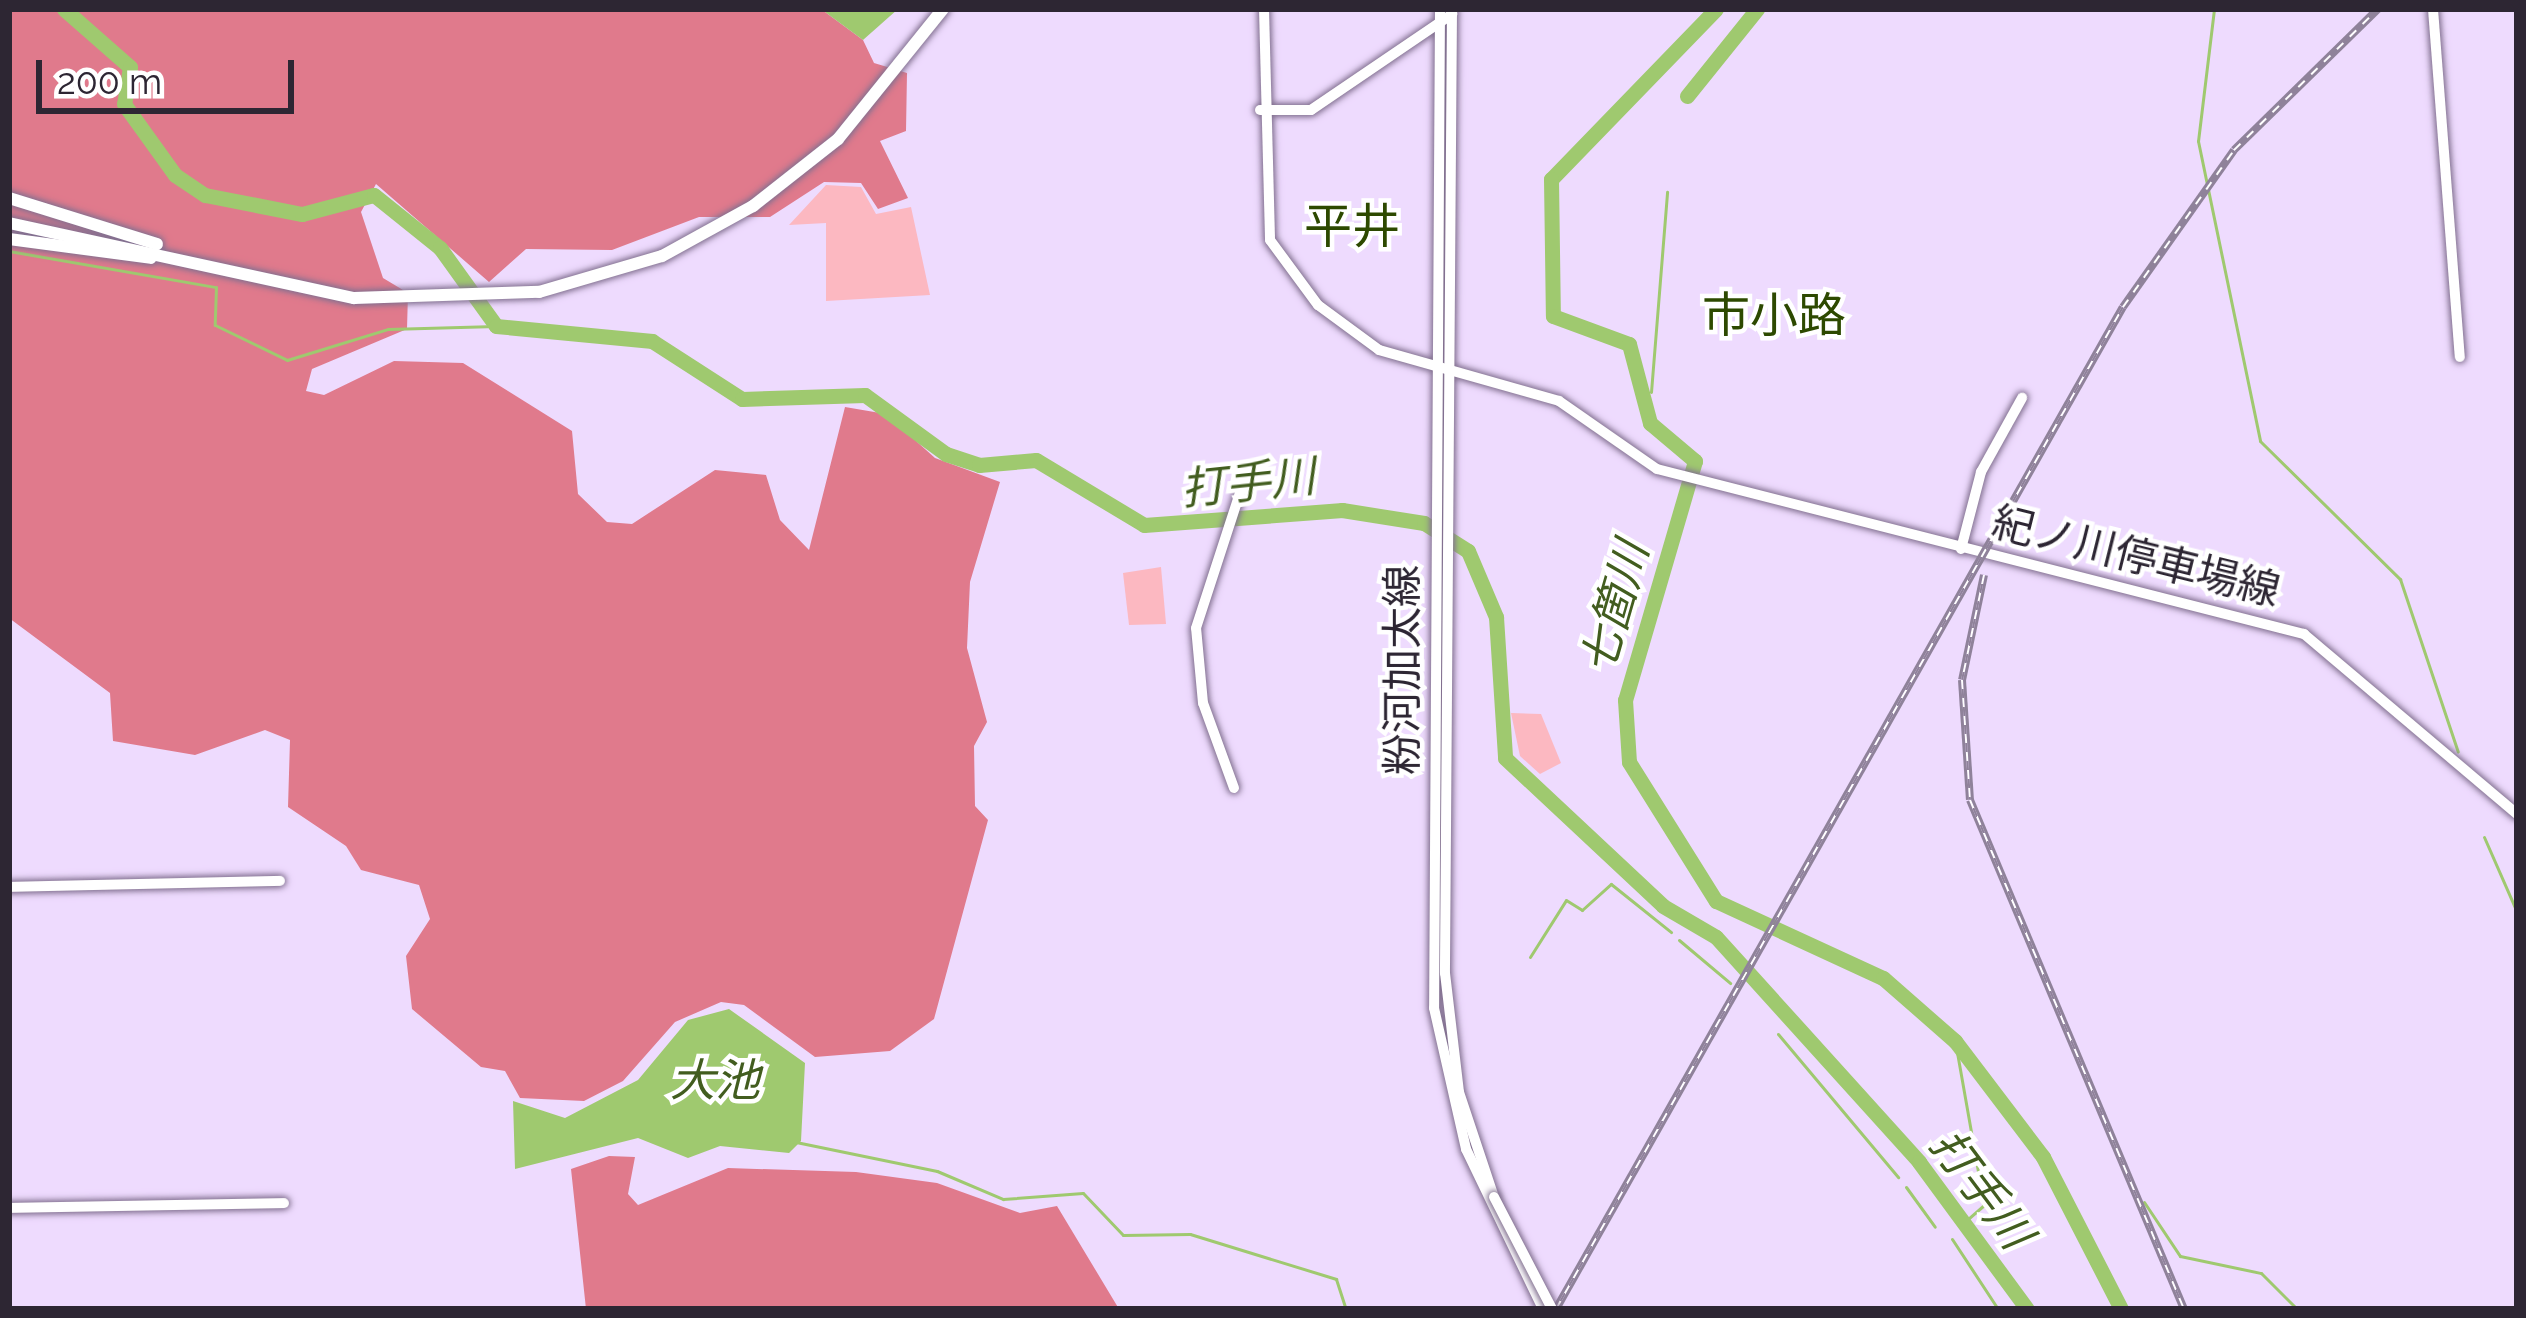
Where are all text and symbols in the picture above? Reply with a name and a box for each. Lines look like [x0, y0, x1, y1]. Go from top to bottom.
scale bar [42, 36, 300, 110]
text: 200 m [57, 60, 162, 102]
district label: 平井 [1304, 198, 1400, 256]
district label: 市小路 [1702, 287, 1846, 345]
water label: 打手川 [1178, 449, 1318, 517]
street label: 紀ノ川停車場線 [1987, 497, 2285, 617]
water label: 七箇川 [1570, 536, 1660, 680]
street label: 粉河加太線 [1378, 565, 1428, 775]
water label: 大池 [670, 1054, 760, 1108]
water label: 打手川 [1919, 1119, 2043, 1259]

